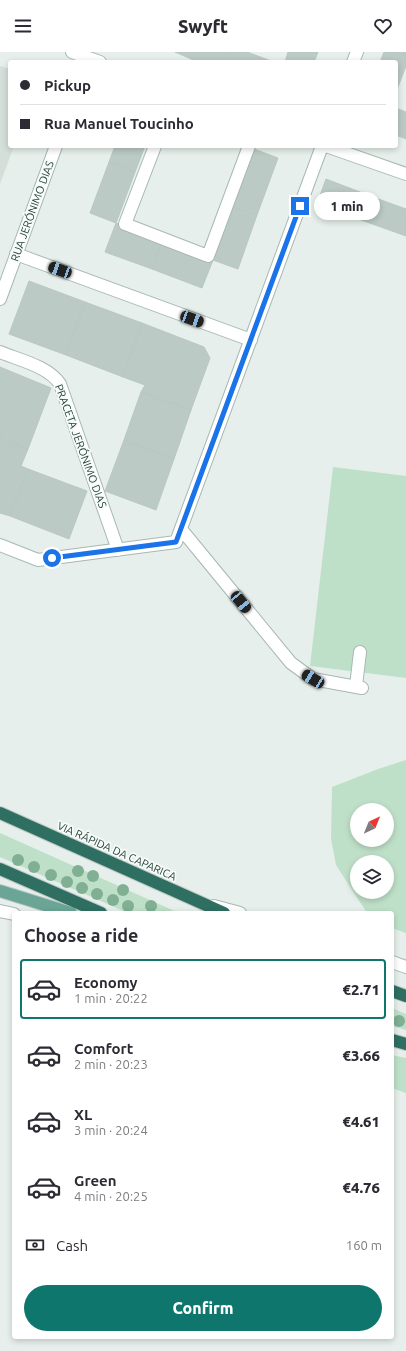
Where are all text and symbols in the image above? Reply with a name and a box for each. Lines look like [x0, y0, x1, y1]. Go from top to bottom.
icon: menu [12, 15, 34, 37]
icon: heart [372, 15, 394, 37]
text: Swyft [178, 16, 228, 36]
text: Pickup [44, 77, 91, 94]
text: Rua Manuel Toucinho [44, 115, 194, 132]
street label: RUA JERÓNIMO DIAS [7, 159, 56, 263]
callout: 1 min [314, 192, 380, 220]
route end [291, 197, 309, 215]
text: 1 min [330, 199, 364, 213]
car [47, 260, 73, 280]
car [179, 309, 205, 329]
street label: PRACETA JERÓNIMO DIAS [53, 382, 110, 510]
route start [43, 549, 61, 567]
car [229, 589, 253, 615]
car [300, 668, 326, 690]
north arrow [350, 803, 394, 847]
map controls [350, 803, 394, 899]
street label: VIA RÁPIDA DA CAPARICA [56, 818, 180, 883]
button: layers [350, 855, 394, 899]
text: Choose a ride [24, 925, 138, 945]
icon: car [26, 971, 62, 1007]
text: Economy [74, 974, 138, 991]
text: €2.71 [342, 981, 380, 998]
text: 1 min · 20:22 [74, 991, 148, 1005]
icon: car [26, 1037, 62, 1073]
text: Comfort [74, 1040, 133, 1057]
text: €3.66 [342, 1047, 380, 1064]
text: 2 min · 20:23 [74, 1057, 148, 1071]
icon: car [26, 1103, 62, 1139]
text: XL [74, 1106, 92, 1123]
text: €4.61 [342, 1113, 380, 1130]
text: 3 min · 20:24 [74, 1123, 148, 1137]
icon: car [26, 1169, 62, 1205]
text: Green [74, 1172, 116, 1189]
text: €4.76 [342, 1179, 380, 1196]
text: 4 min · 20:25 [74, 1189, 148, 1203]
icon: cash [24, 1234, 46, 1256]
text: Cash [56, 1237, 88, 1254]
text: 160 m [346, 1238, 382, 1252]
button: Confirm [24, 1285, 382, 1331]

